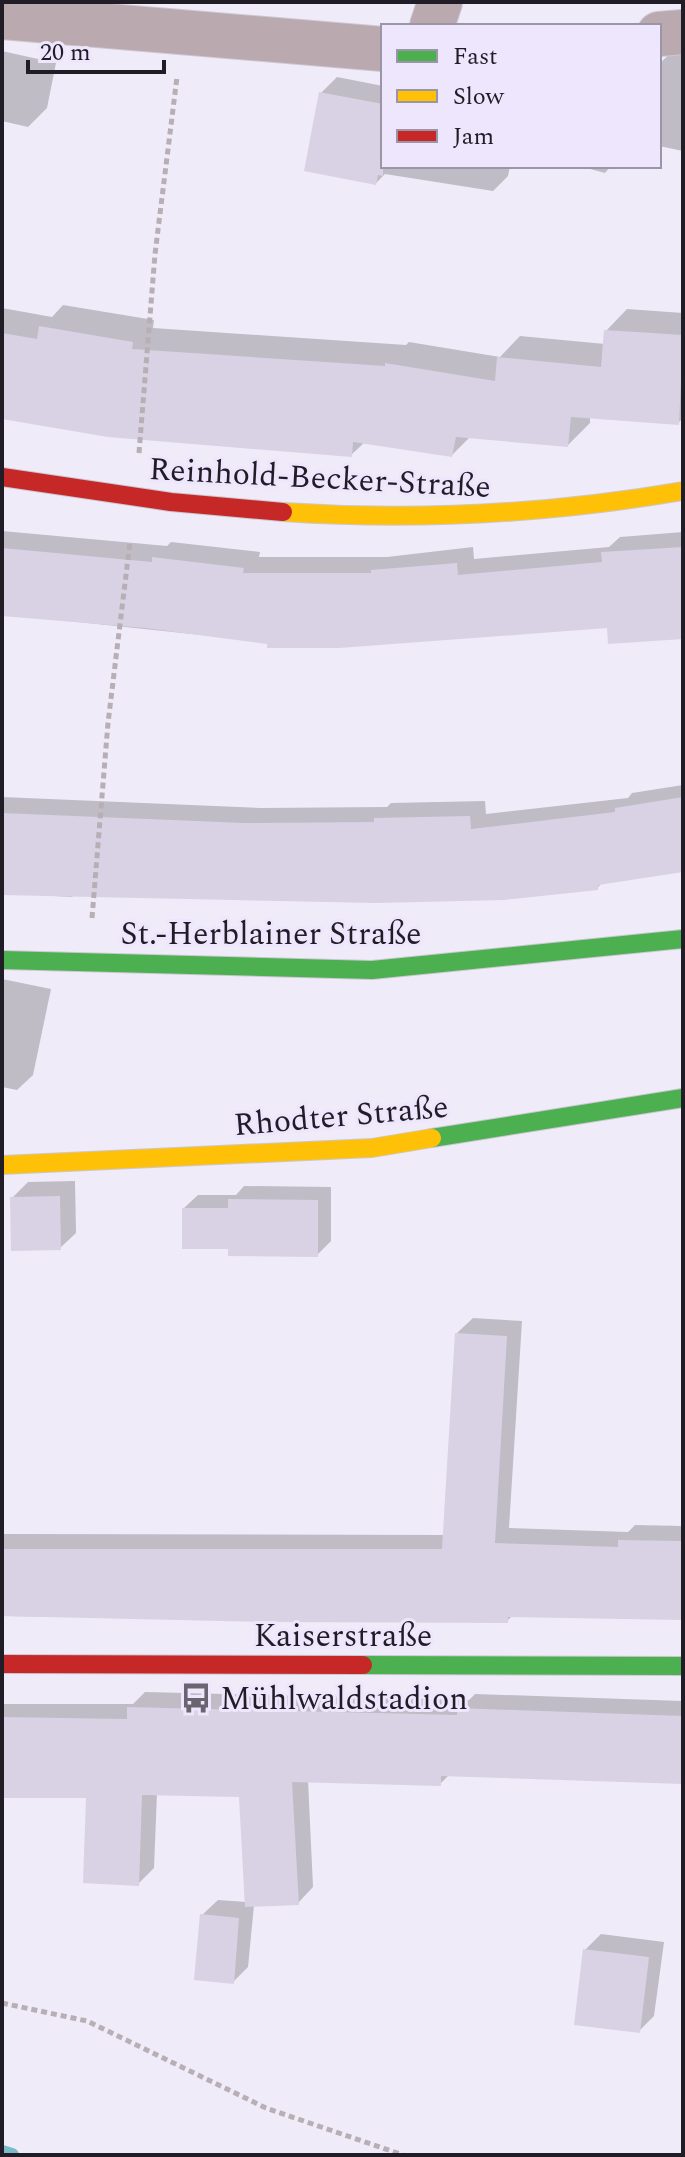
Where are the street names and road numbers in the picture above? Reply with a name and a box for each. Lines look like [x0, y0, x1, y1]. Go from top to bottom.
street label: Reinhold-Becker-Straße [148, 445, 492, 512]
street label: St.-Herblainer Straße [120, 910, 422, 959]
street label: Rhodter Straße [232, 1083, 450, 1150]
street label: Kaiserstraße [254, 1612, 432, 1661]

